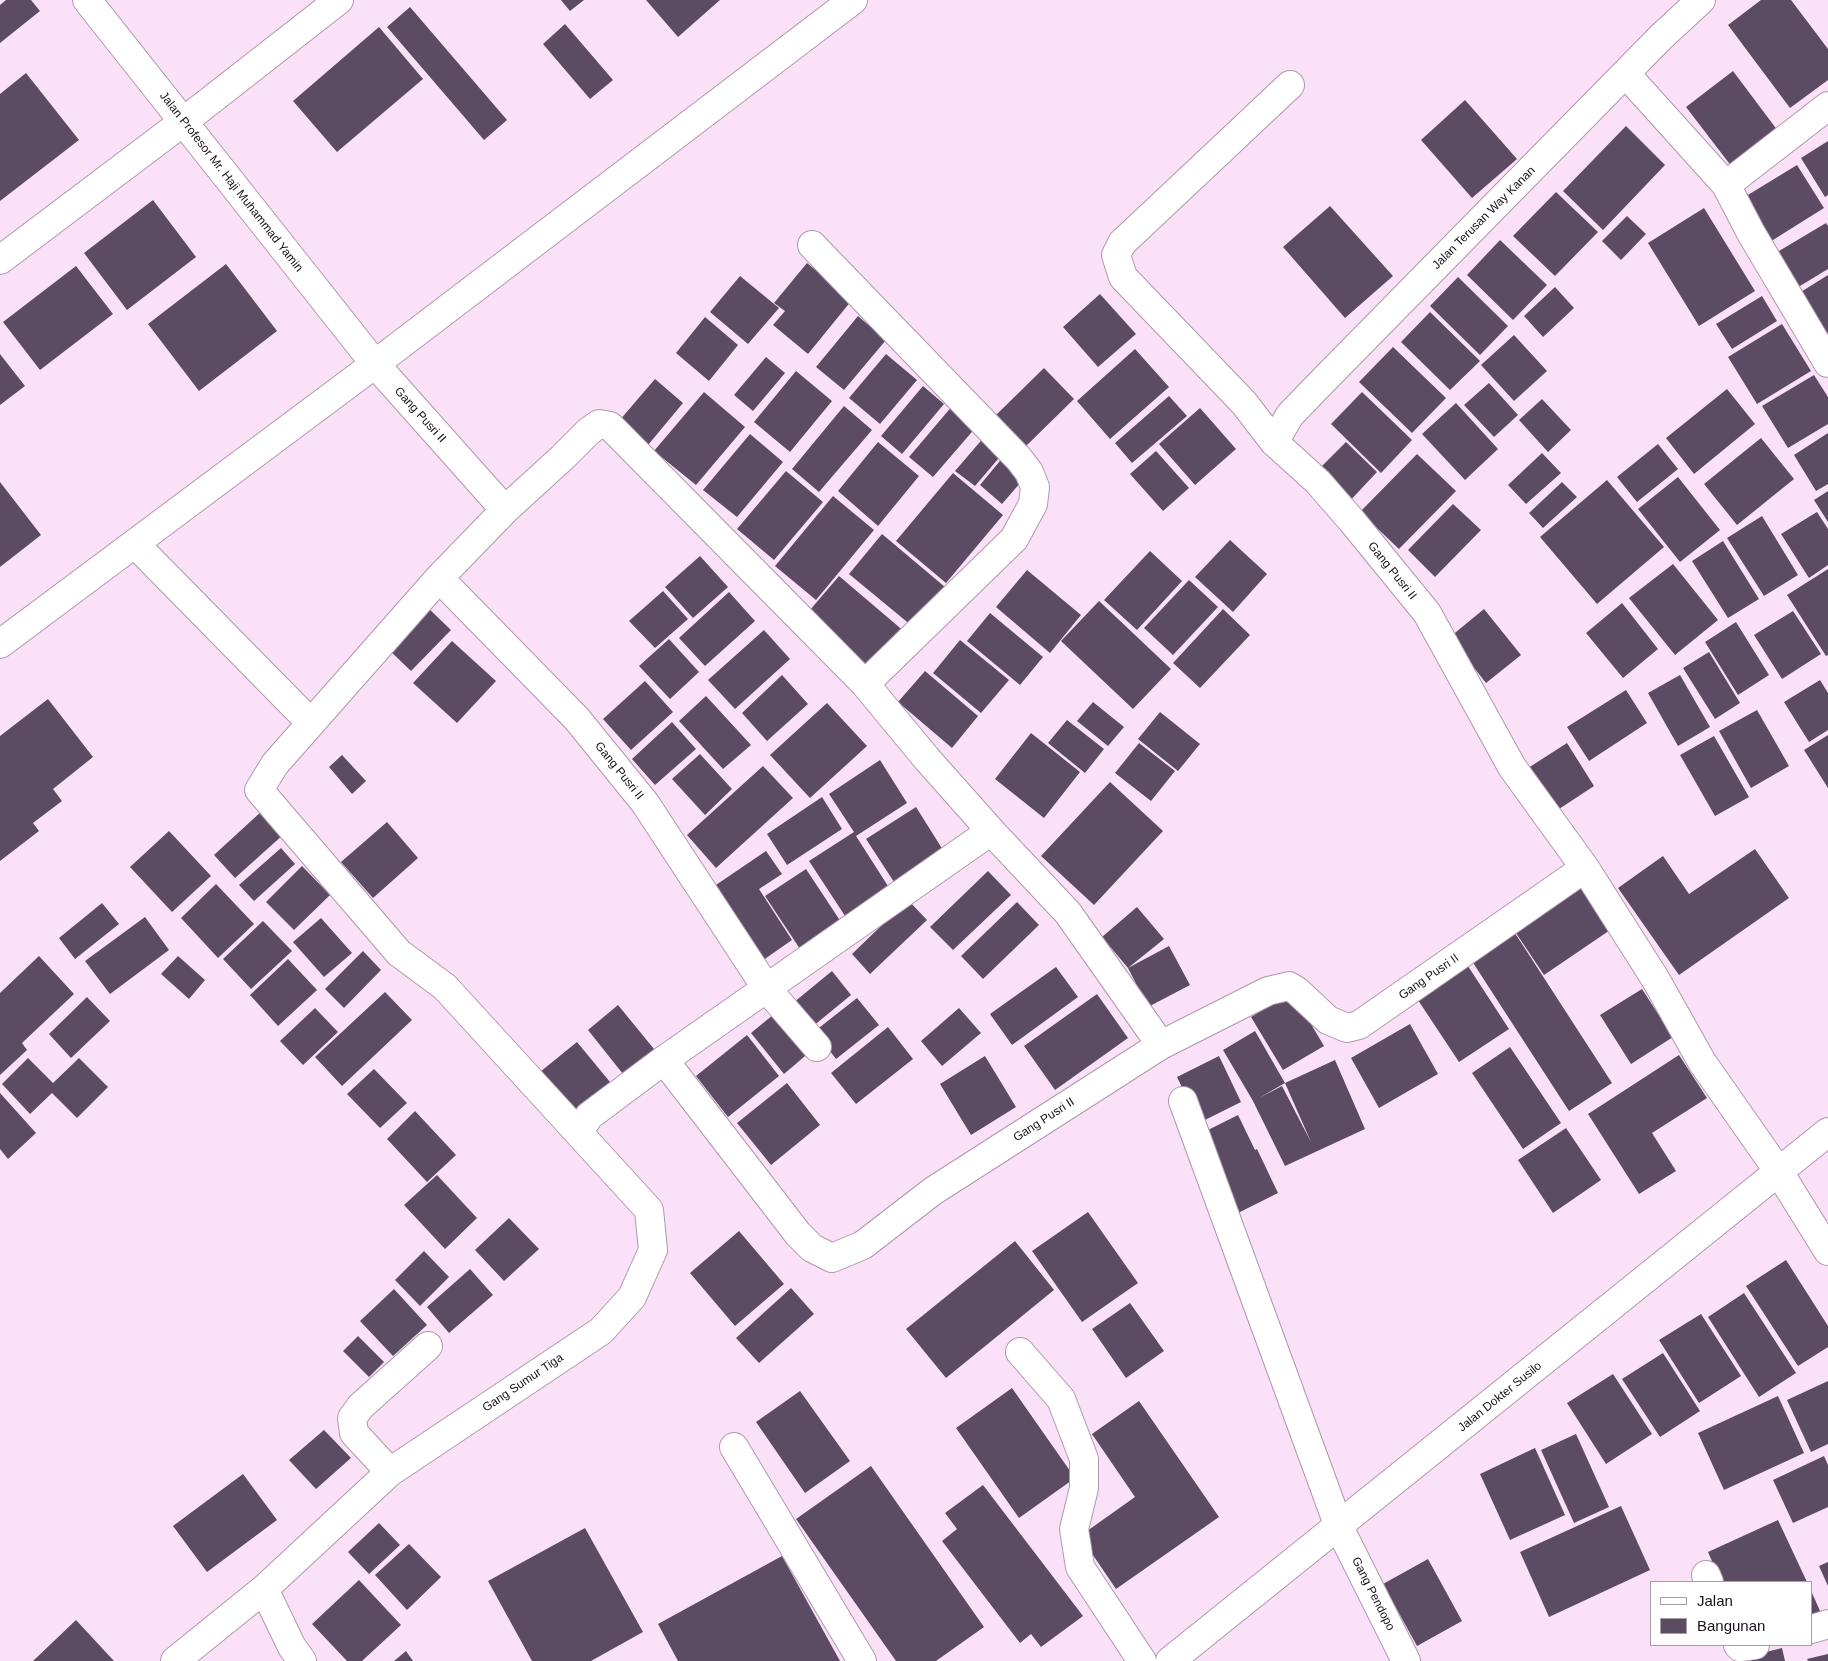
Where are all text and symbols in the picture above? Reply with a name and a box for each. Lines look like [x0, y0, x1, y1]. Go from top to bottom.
street label: Jalan Profesor Mr. Haji Muhammad Yamin [156, 89, 306, 275]
street label: Jalan Terusan Way Kanan [1430, 164, 1538, 272]
street label: Gang Pusri II [391, 384, 449, 446]
street label: Gang Pusri II [1364, 539, 1420, 603]
street label: Gang Pusri II [591, 739, 647, 803]
street label: Gang Pusri II [1396, 951, 1462, 1003]
street label: Gang Pusri II [1011, 1095, 1077, 1145]
street label: Gang Sumur Tiga [480, 1351, 566, 1415]
street label: Jalan Dokter Susilo [1455, 1359, 1545, 1435]
street label: Gang Pendopo [1348, 1555, 1398, 1633]
legend [1650, 1581, 1813, 1646]
text: Jalan [1697, 1592, 1733, 1609]
text: Bangunan [1697, 1617, 1765, 1634]

